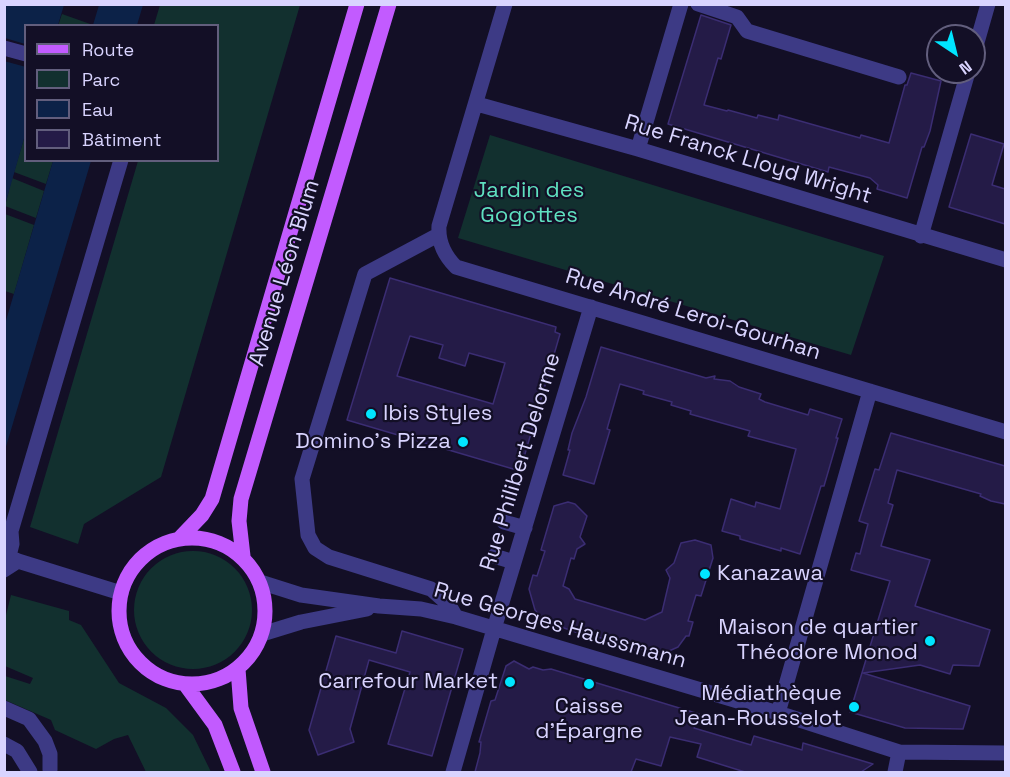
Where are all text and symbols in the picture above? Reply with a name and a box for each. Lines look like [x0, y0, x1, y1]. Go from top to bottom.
legend [24, 24, 219, 162]
north arrow [926, 24, 986, 84]
text: Route [82, 38, 134, 61]
text: N [955, 56, 976, 79]
text: Parc [82, 68, 120, 91]
text: Eau [82, 98, 113, 121]
street label: Rue Franck Lloyd Wright [621, 110, 875, 210]
text: Bâtiment [82, 128, 162, 151]
street label: Avenue Léon Blum [244, 177, 326, 369]
park label: Jardin des Gogottes [474, 178, 584, 230]
street label: Rue André Leroi-Gourhan [562, 264, 824, 366]
street label: Rue Philibert Delorme [475, 350, 567, 574]
place label: Ibis Styles [383, 401, 492, 427]
marker: Ibis Styles [364, 407, 378, 421]
place label: Domino's Pizza [295, 429, 451, 455]
marker: Domino's Pizza [456, 435, 470, 449]
place label: Kanazawa [717, 561, 823, 587]
marker: Kanazawa [698, 567, 712, 581]
street label: Rue Georges Haussmann [431, 577, 689, 675]
place label: Maison de quartier Théodore Monod [718, 615, 918, 666]
marker: Maison de quartier Théodore Monod [923, 634, 937, 648]
place label: Carrefour Market [318, 669, 498, 695]
marker: Carrefour Market [503, 675, 517, 689]
marker: Caisse d'Épargne [582, 677, 596, 691]
place label: Médiathèque Jean-Rousselot [675, 681, 842, 732]
place label: Caisse d'Épargne [535, 694, 643, 746]
marker: Médiathèque Jean-Rousselot [847, 700, 861, 714]

